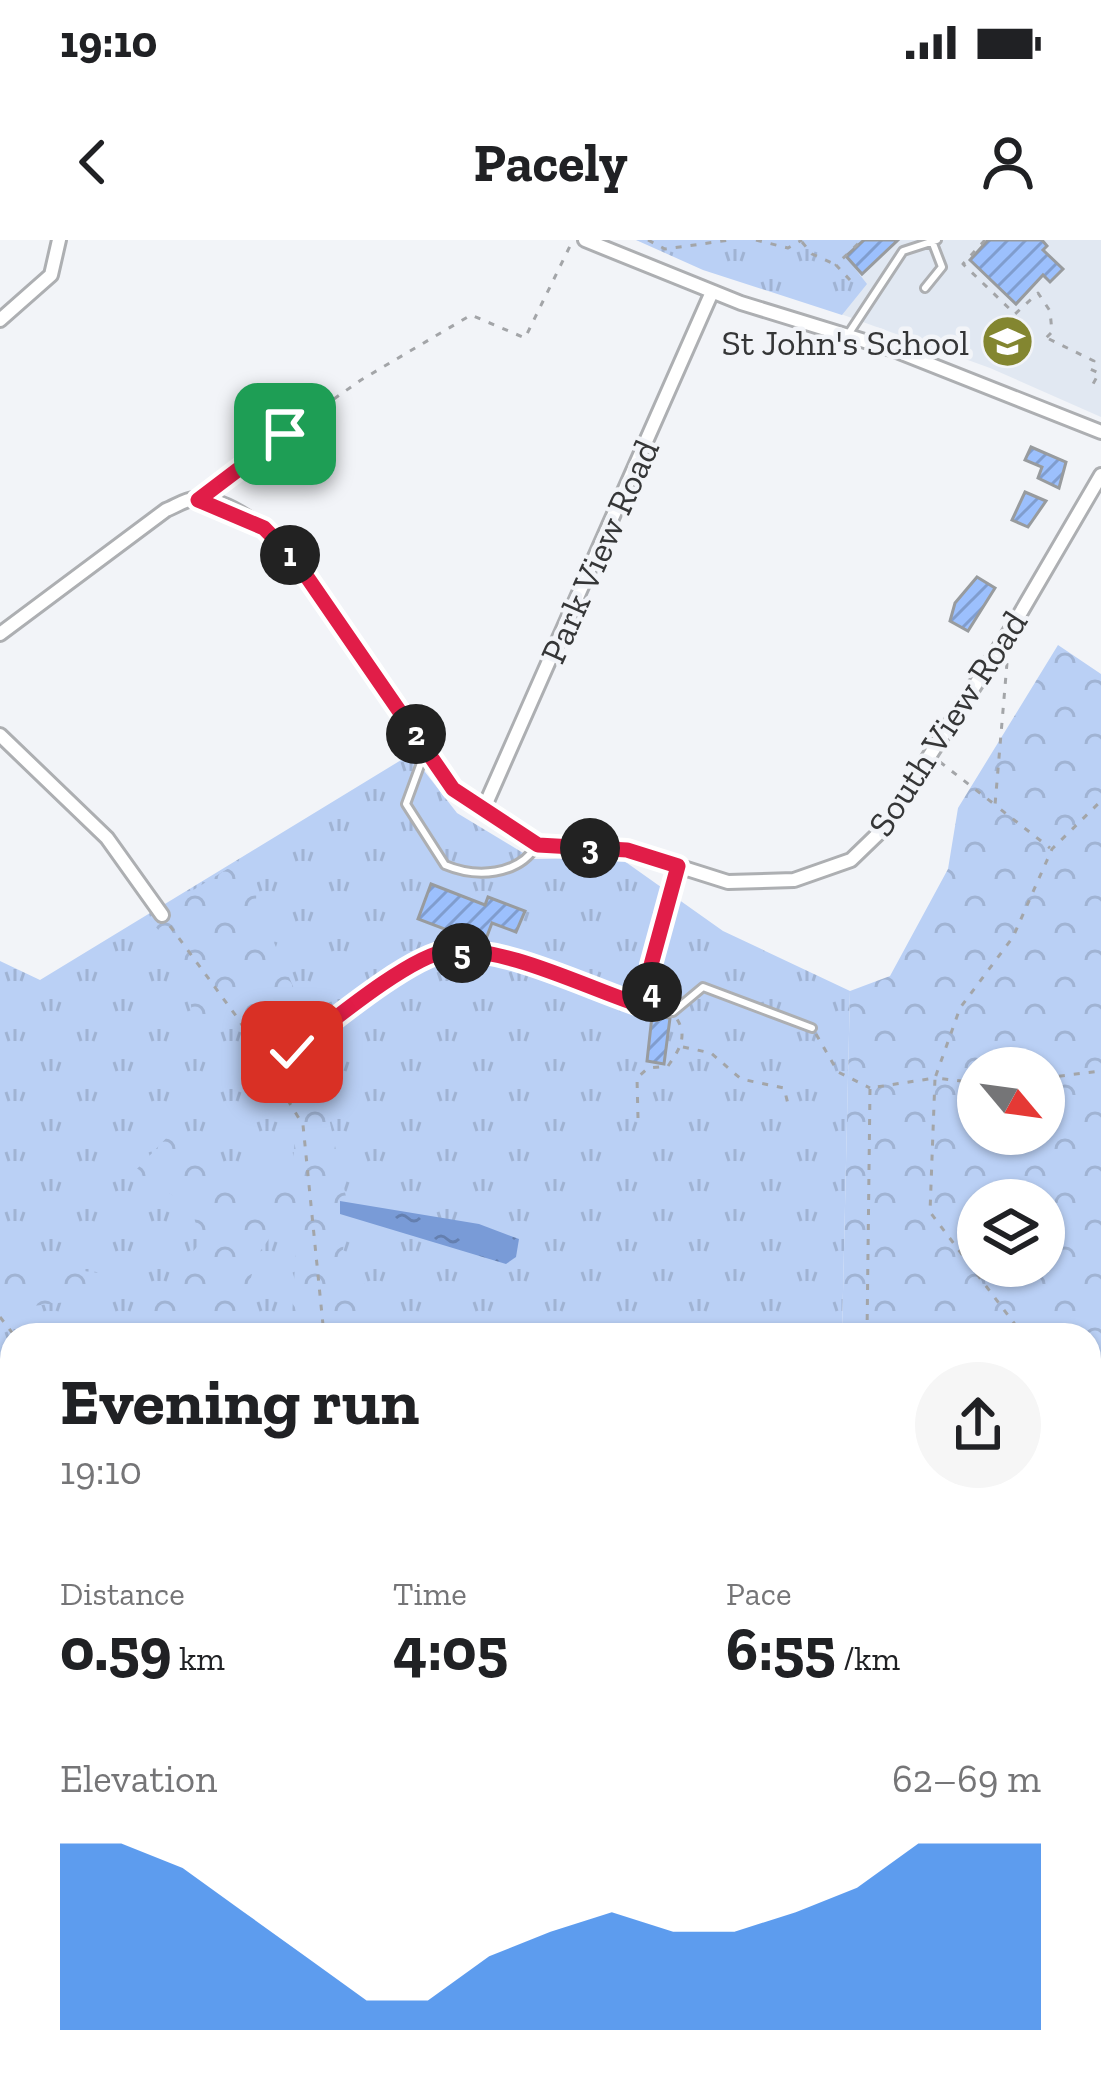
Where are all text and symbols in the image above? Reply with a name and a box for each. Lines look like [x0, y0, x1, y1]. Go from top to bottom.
text: 19:10 [60, 15, 158, 69]
icon: back [60, 129, 126, 195]
icon: person [975, 129, 1041, 195]
text: Pacely [473, 130, 628, 195]
school or university icon: St John's School [980, 314, 1036, 370]
place label: St John's School [721, 321, 969, 364]
pin [234, 383, 336, 485]
icon: arrive [252, 401, 318, 467]
street label: Park View Road [531, 433, 668, 670]
pin: 1 [260, 525, 320, 585]
text: 1 [283, 535, 297, 574]
street label: South View Road [859, 603, 1036, 844]
pin: 2 [386, 704, 446, 764]
text: 2 [407, 714, 425, 753]
pin: 3 [560, 818, 620, 878]
text: 3 [581, 828, 599, 867]
pin: 5 [432, 923, 492, 983]
text: 5 [453, 933, 471, 972]
pin: 4 [622, 962, 682, 1022]
text: 4 [643, 972, 661, 1011]
pin [241, 1001, 343, 1103]
icon: check [259, 1019, 325, 1085]
north arrow [957, 1047, 1065, 1155]
map controls [957, 1047, 1065, 1287]
button: layers [957, 1179, 1065, 1287]
text: Evening run [60, 1362, 419, 1441]
button: share [915, 1362, 1041, 1488]
text: 19:10 [60, 1447, 142, 1494]
text: Distance [60, 1574, 185, 1613]
text: Time [393, 1574, 467, 1613]
text: Pace [726, 1574, 791, 1613]
text: 0.59 [60, 1613, 172, 1685]
text: 4:05 [393, 1613, 508, 1685]
text: 6:55 [726, 1613, 836, 1685]
text: km [172, 1639, 225, 1678]
text: /km [836, 1639, 900, 1678]
text: Elevation [60, 1755, 217, 1802]
text: 62–69 m [892, 1755, 1041, 1802]

